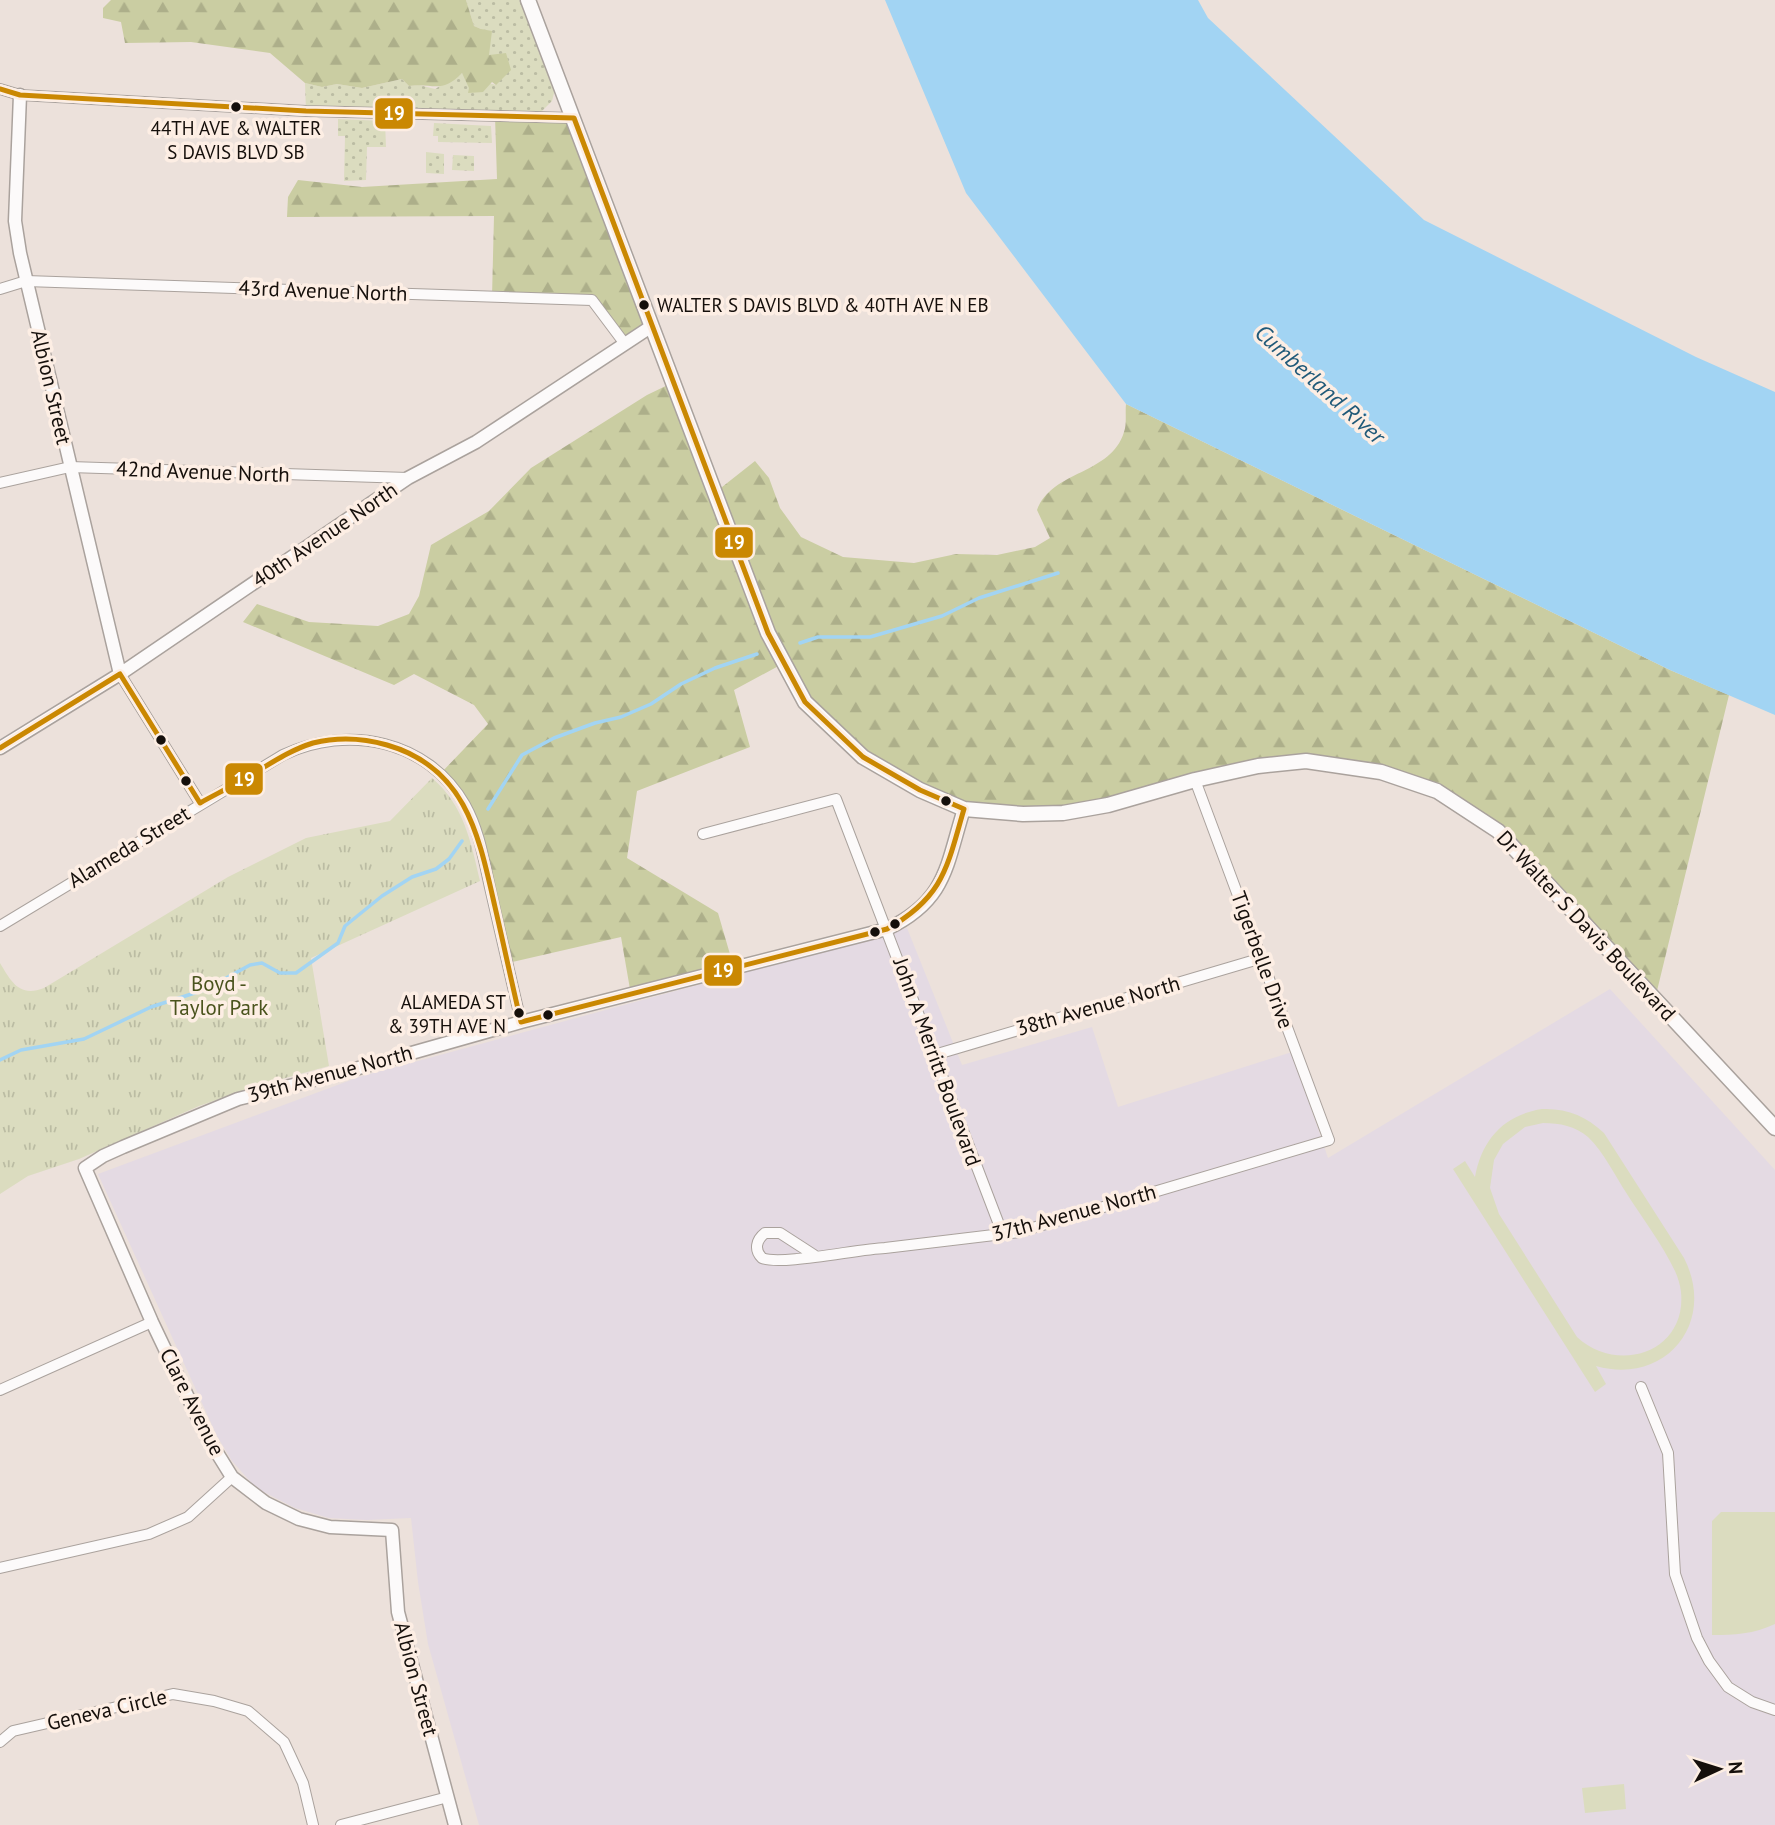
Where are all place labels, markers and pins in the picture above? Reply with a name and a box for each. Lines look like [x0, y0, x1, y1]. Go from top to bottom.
marker: 44TH AVE & WALTER S DAVIS BLVD SB [229, 100, 243, 114]
place label: 44TH AVE & WALTER S DAVIS BLVD SB [151, 116, 321, 164]
place label: WALTER S DAVIS BLVD & 40TH AVE N EB [657, 293, 989, 317]
marker: WALTER S DAVIS BLVD & 40TH AVE N EB [637, 298, 651, 312]
unlabelled marker [154, 733, 168, 747]
unlabelled marker [179, 774, 193, 788]
unlabelled marker [939, 794, 953, 808]
unlabelled marker [888, 917, 902, 931]
unlabelled marker [868, 925, 882, 939]
place label: ALAMEDA ST & 39TH AVE N [388, 990, 506, 1038]
marker: ALAMEDA ST & 39TH AVE N [512, 1006, 526, 1020]
unlabelled marker [541, 1008, 555, 1022]

